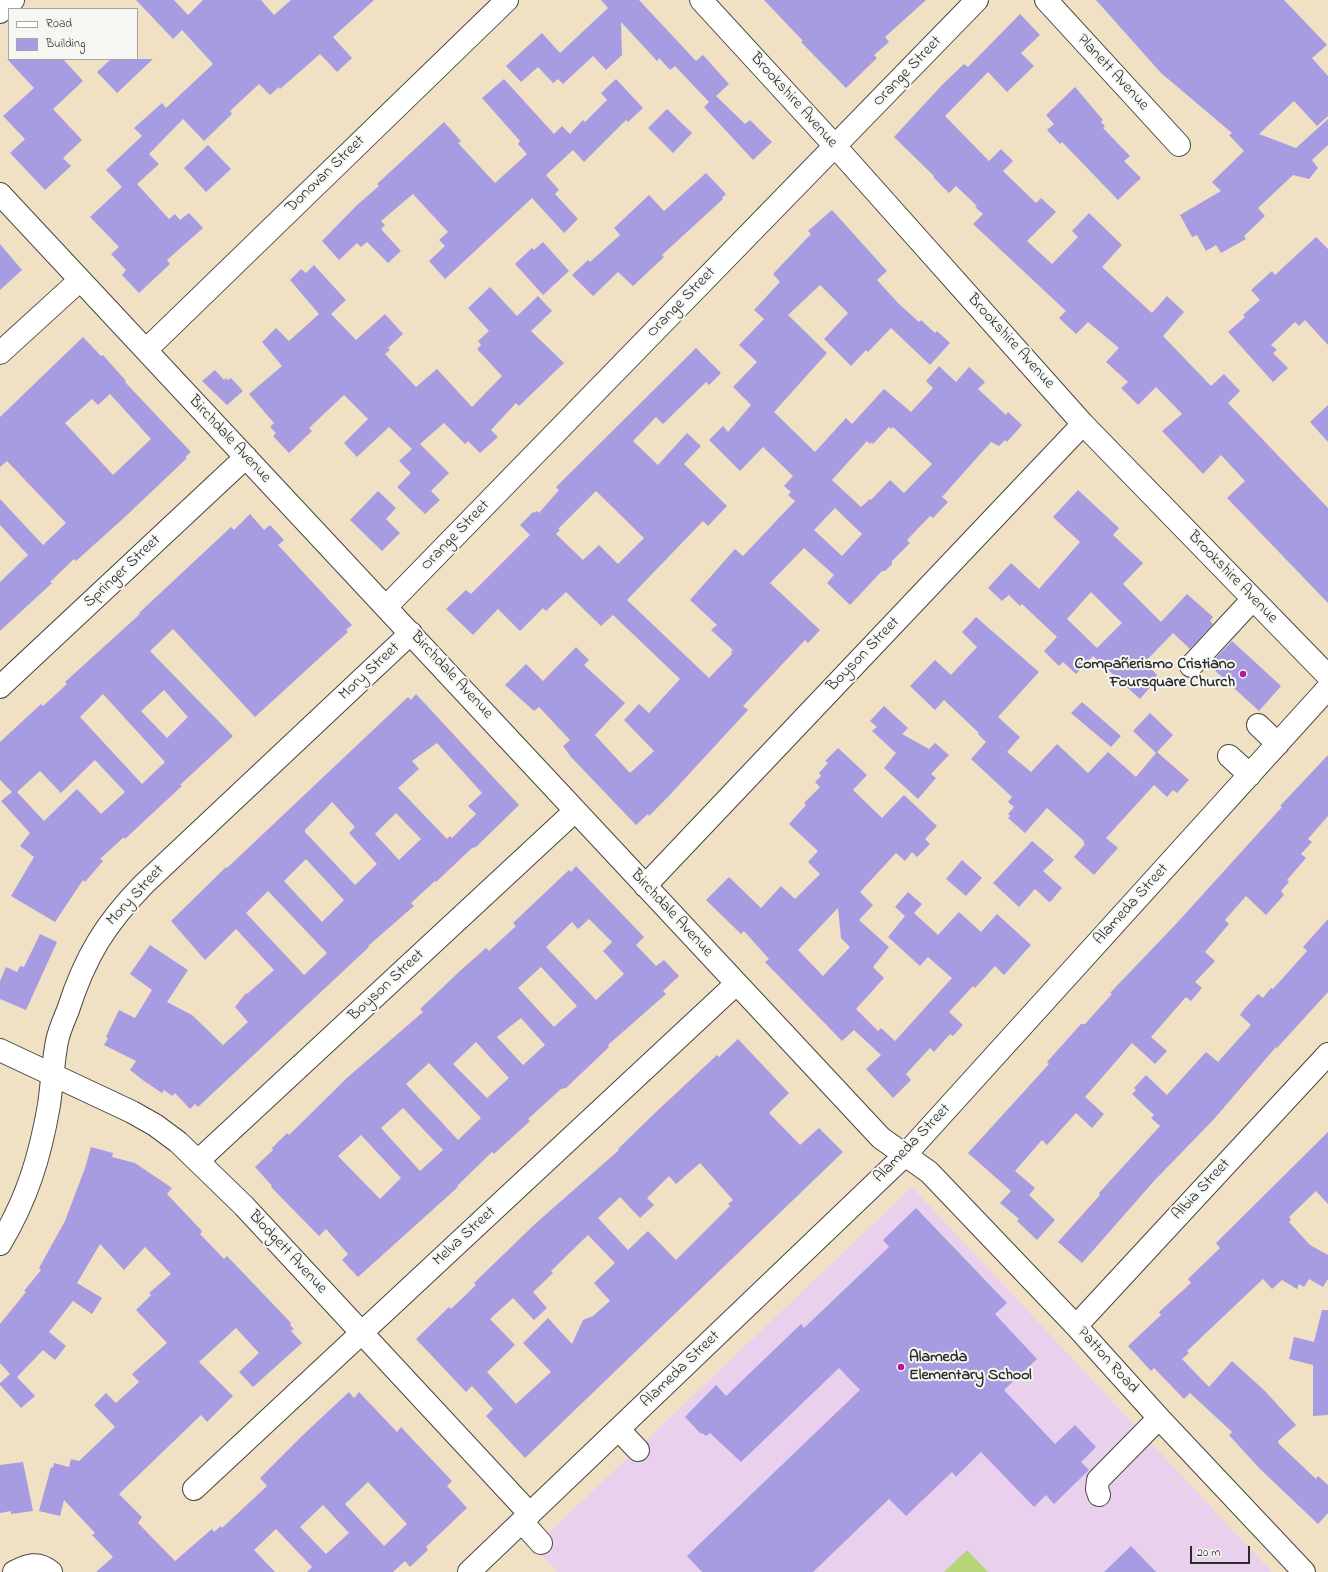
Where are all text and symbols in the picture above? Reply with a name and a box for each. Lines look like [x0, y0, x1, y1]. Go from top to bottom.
legend [8, 8, 138, 60]
text: Road [46, 15, 72, 33]
street label: Planett Avenue [1072, 31, 1152, 115]
street label: Orange Street [870, 33, 946, 111]
text: Building [46, 35, 85, 53]
street label: Brookshire Avenue [745, 49, 841, 153]
street label: Donovan Street [282, 132, 370, 218]
street label: Orange Street [644, 264, 720, 342]
street label: Brookshire Avenue [962, 290, 1058, 394]
street label: Birchdale Avenue [184, 392, 274, 488]
street label: Orange Street [418, 497, 494, 575]
street label: Brookshire Avenue [1183, 528, 1281, 628]
street label: Springer Street [80, 531, 166, 613]
street label: Boyson Street [824, 614, 904, 696]
street label: Birchdale Avenue [406, 628, 496, 724]
street label: Mory Street [336, 639, 404, 705]
place label: Compañerismo Cristiano Foursquare Church [1074, 655, 1235, 693]
marker: Compañerismo Cristiano Foursquare Church [1238, 669, 1248, 679]
street label: Alameda Street [1090, 860, 1174, 950]
street label: Mory Street [103, 862, 169, 930]
street label: Birchdale Avenue [626, 866, 716, 962]
street label: Boyson Street [345, 946, 429, 1026]
street label: Alameda Street [870, 1100, 956, 1188]
street label: Albia Street [1169, 1155, 1235, 1225]
street label: Melva Street [430, 1203, 500, 1271]
street label: Blodgett Avenue [244, 1207, 330, 1299]
street label: Patton Road [1072, 1324, 1142, 1398]
street label: Alameda Street [637, 1327, 725, 1413]
place label: Alameda Elementary School [909, 1348, 1032, 1386]
marker: Alameda Elementary School [896, 1362, 906, 1372]
scale bar [1192, 1538, 1252, 1564]
text: 20 m [1197, 1544, 1220, 1562]

